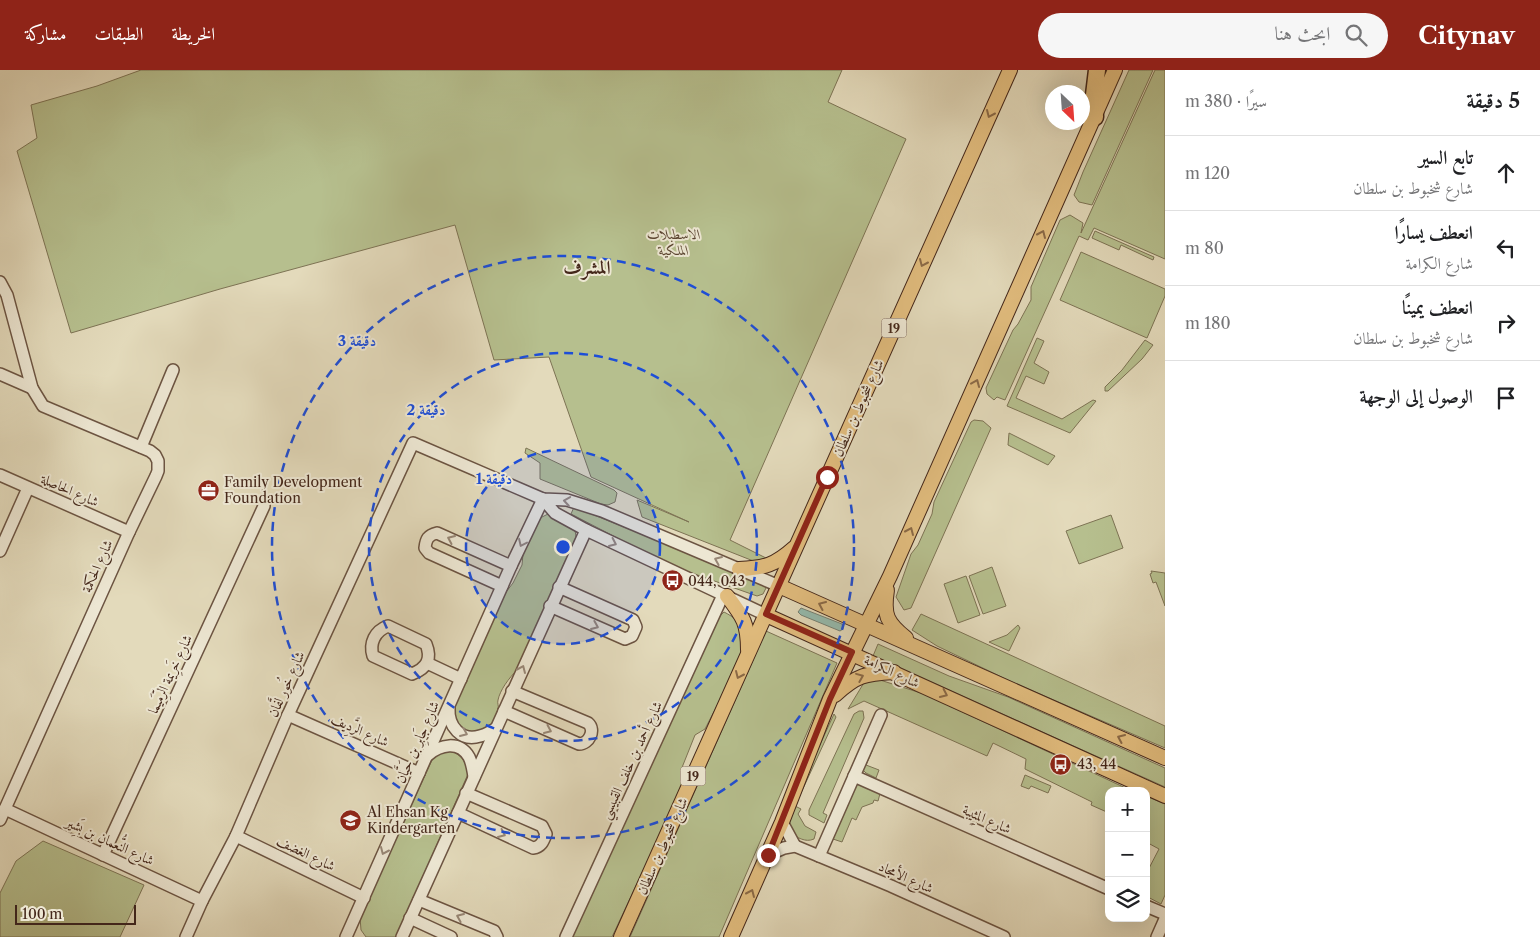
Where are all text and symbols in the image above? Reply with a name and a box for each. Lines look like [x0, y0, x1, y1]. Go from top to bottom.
search box [1038, 13, 1388, 58]
icon: search [1342, 21, 1370, 49]
text: Citynav [1418, 21, 1515, 50]
text: ابحث هنا [1275, 22, 1330, 45]
text: مشاركة [25, 23, 66, 45]
text: الطبقات [94, 23, 143, 45]
text: الخريطة [171, 23, 215, 45]
north arrow [1045, 85, 1090, 130]
text: 5 دقيقة [1466, 88, 1520, 113]
text: سيرًا · 380 m [1185, 91, 1267, 111]
one-way arrow [986, 109, 996, 118]
text: تابع السير [1419, 146, 1473, 169]
icon: ahead [1492, 159, 1520, 187]
text: 120 m [1185, 163, 1230, 183]
text: شارع شخبوط بن سلطان [1353, 178, 1473, 198]
text: انعطف يسارًا [1394, 221, 1473, 244]
park label: الاسطبلات الملكية [647, 225, 701, 259]
one-way arrow [1035, 230, 1046, 239]
icon: left [1492, 234, 1520, 262]
text: 80 m [1185, 238, 1224, 258]
text: شارع الكرامة [1405, 253, 1473, 273]
district label: المشرف [563, 256, 611, 280]
one-way arrow [919, 258, 930, 267]
text: انعطف يمينًا [1402, 296, 1473, 319]
icon: right [1492, 309, 1520, 337]
text: 180 m [1185, 313, 1231, 333]
road number: 19 [882, 318, 906, 338]
text: شارع شخبوط بن سلطان [1353, 328, 1473, 348]
text: 3 دقيقة [338, 331, 376, 350]
street label: شارع شخبوط بن سلطان [828, 356, 890, 461]
one-way arrow [969, 379, 980, 388]
icon: arrive [1492, 384, 1520, 412]
text: الوصول إلى الوجهة [1359, 385, 1473, 408]
text: 2 دقيقة [407, 400, 445, 419]
route start [816, 466, 839, 489]
street label: شارع الحاصلة [36, 469, 102, 513]
text: 1 دقيقة [476, 469, 512, 488]
place label: Family Development Foundation [224, 473, 362, 507]
office icon: Family Development Foundation [196, 478, 220, 502]
one-way arrow [562, 497, 571, 507]
one-way arrow [903, 527, 914, 536]
one-way arrow [447, 535, 456, 545]
one-way arrow [608, 536, 617, 547]
street label: شارع الحكمة [77, 537, 119, 597]
one-way arrow [518, 538, 528, 547]
centre of rings [554, 538, 572, 556]
one-way arrow [714, 556, 723, 567]
bus stop icon: 044, 043 [660, 569, 684, 593]
place label: 044, 043 [688, 572, 745, 590]
one-way arrow [818, 601, 827, 612]
one-way arrow [590, 619, 599, 630]
street label: شارع خَرِيمة الرِّمَيما [143, 631, 199, 718]
street label: شارع خُور لفَّان [261, 647, 311, 721]
street label: شارع الكرامة [860, 650, 923, 694]
one-way arrow [516, 665, 527, 674]
one-way arrow [734, 670, 745, 679]
one-way arrow [855, 673, 864, 684]
one-way arrow [939, 688, 948, 699]
street label: شارع جَابِر بن حَيَّان [388, 697, 446, 787]
street label: شارع أحمد بن خلف القبيسي [595, 698, 671, 824]
street label: شارع الرَّدِيف [327, 707, 393, 753]
one-way arrow [543, 724, 552, 735]
one-way arrow [459, 727, 468, 738]
one-way arrow [1117, 733, 1126, 744]
bus stop icon: 43, 44 [1049, 752, 1073, 776]
place label: 43, 44 [1077, 755, 1116, 773]
road number: 19 [680, 766, 706, 786]
map controls [1105, 787, 1150, 922]
button: + [1105, 787, 1150, 832]
street label: شارع شخبوط بن سلطان [632, 794, 694, 899]
street label: شارع المِثِيبة [959, 800, 1014, 840]
place label: Al Ehsan Kg Kindergarten [366, 803, 456, 837]
street label: شارع النُّعمان بن بَشِير [60, 808, 159, 872]
school or university icon: Al Ehsan Kg Kindergarten [339, 808, 363, 832]
one-way arrow [497, 827, 506, 838]
street label: شارع الغضف [273, 831, 338, 878]
button: − [1105, 832, 1150, 877]
route end [757, 844, 780, 867]
one-way arrow [380, 846, 391, 855]
street label: شارع الأمجاد [875, 856, 937, 900]
button: layers [1105, 877, 1150, 922]
one-way arrow [745, 889, 755, 898]
scale bar [15, 902, 136, 925]
text: 100 m [22, 905, 62, 923]
one-way arrow [456, 912, 464, 922]

